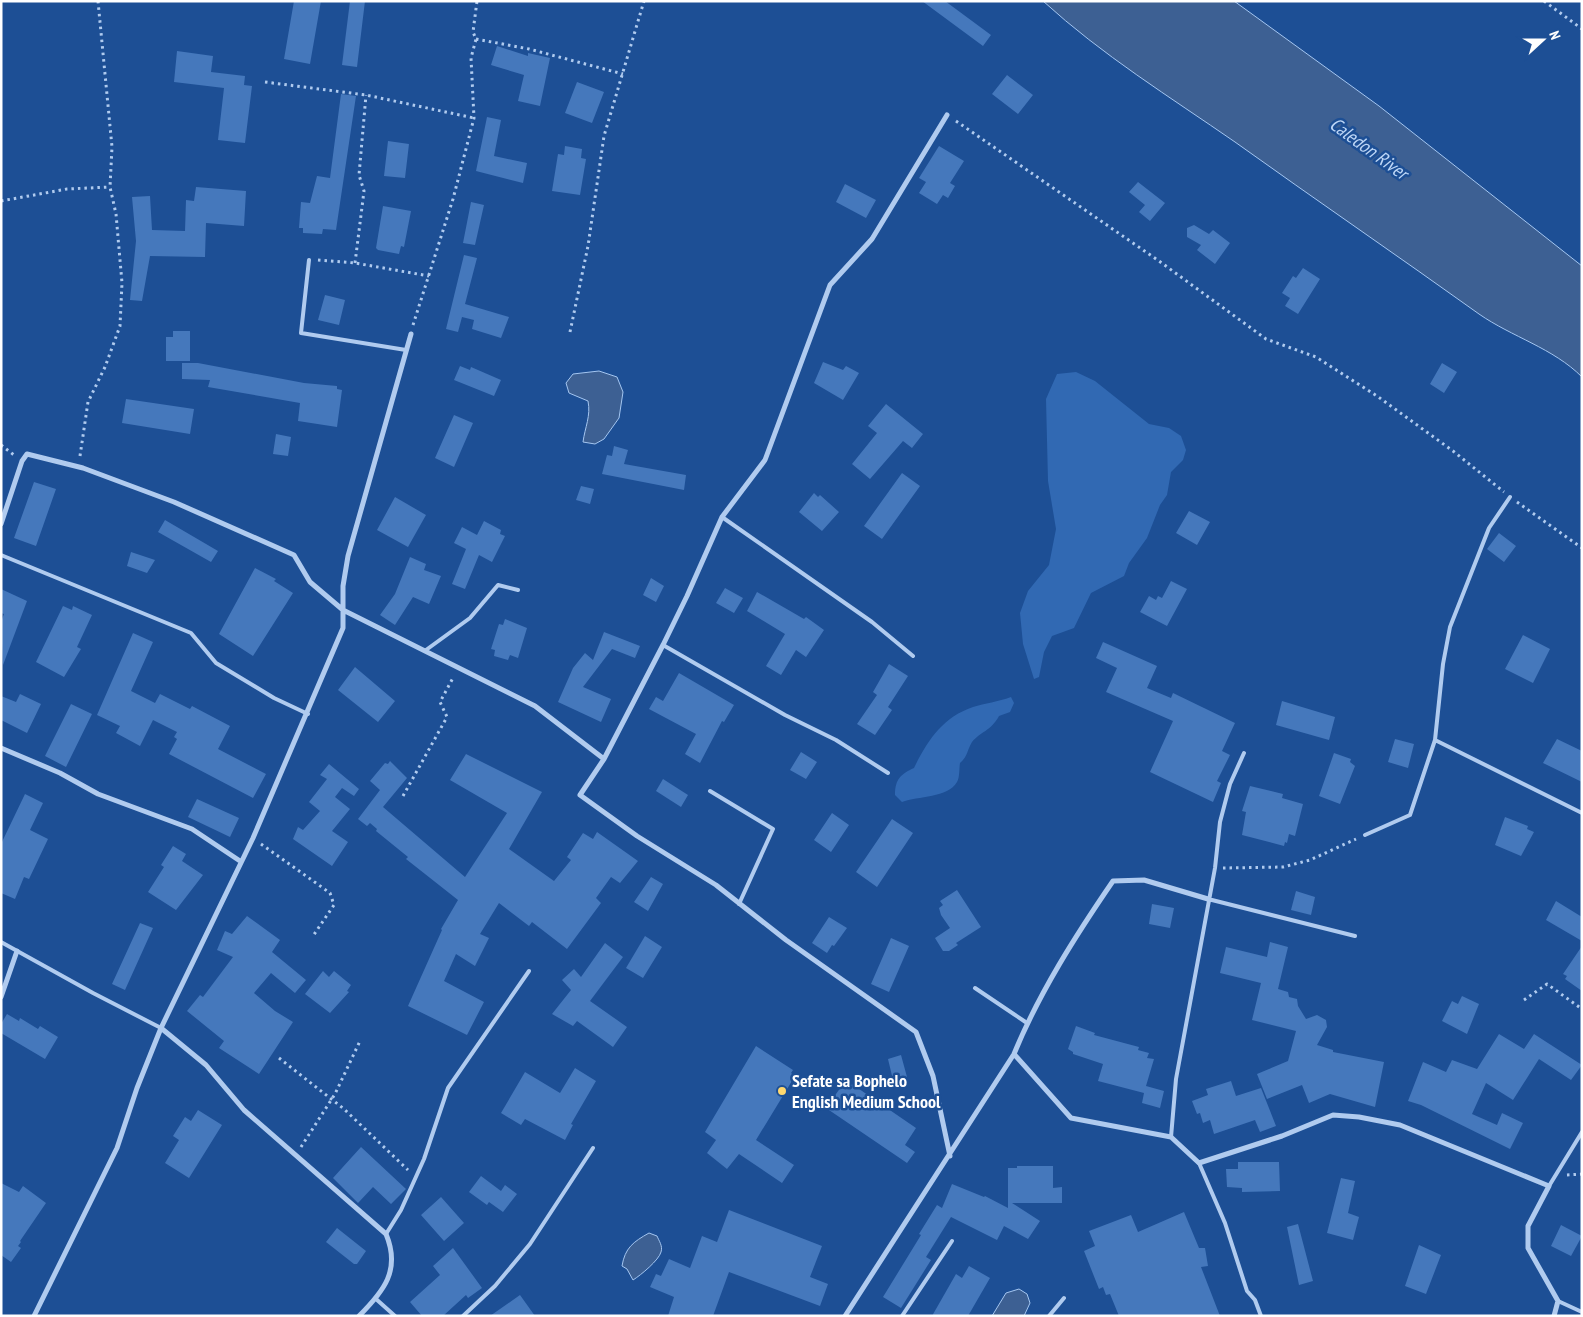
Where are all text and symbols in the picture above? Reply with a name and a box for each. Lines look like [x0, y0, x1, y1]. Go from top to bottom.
north arrow [1518, 15, 1568, 65]
text: N [1545, 29, 1565, 42]
water label: Caledon River [1325, 112, 1415, 186]
place label: Sefate sa Bophelo English Medium School [792, 1069, 941, 1113]
marker: Sefate sa Bophelo English Medium School [776, 1085, 788, 1097]

